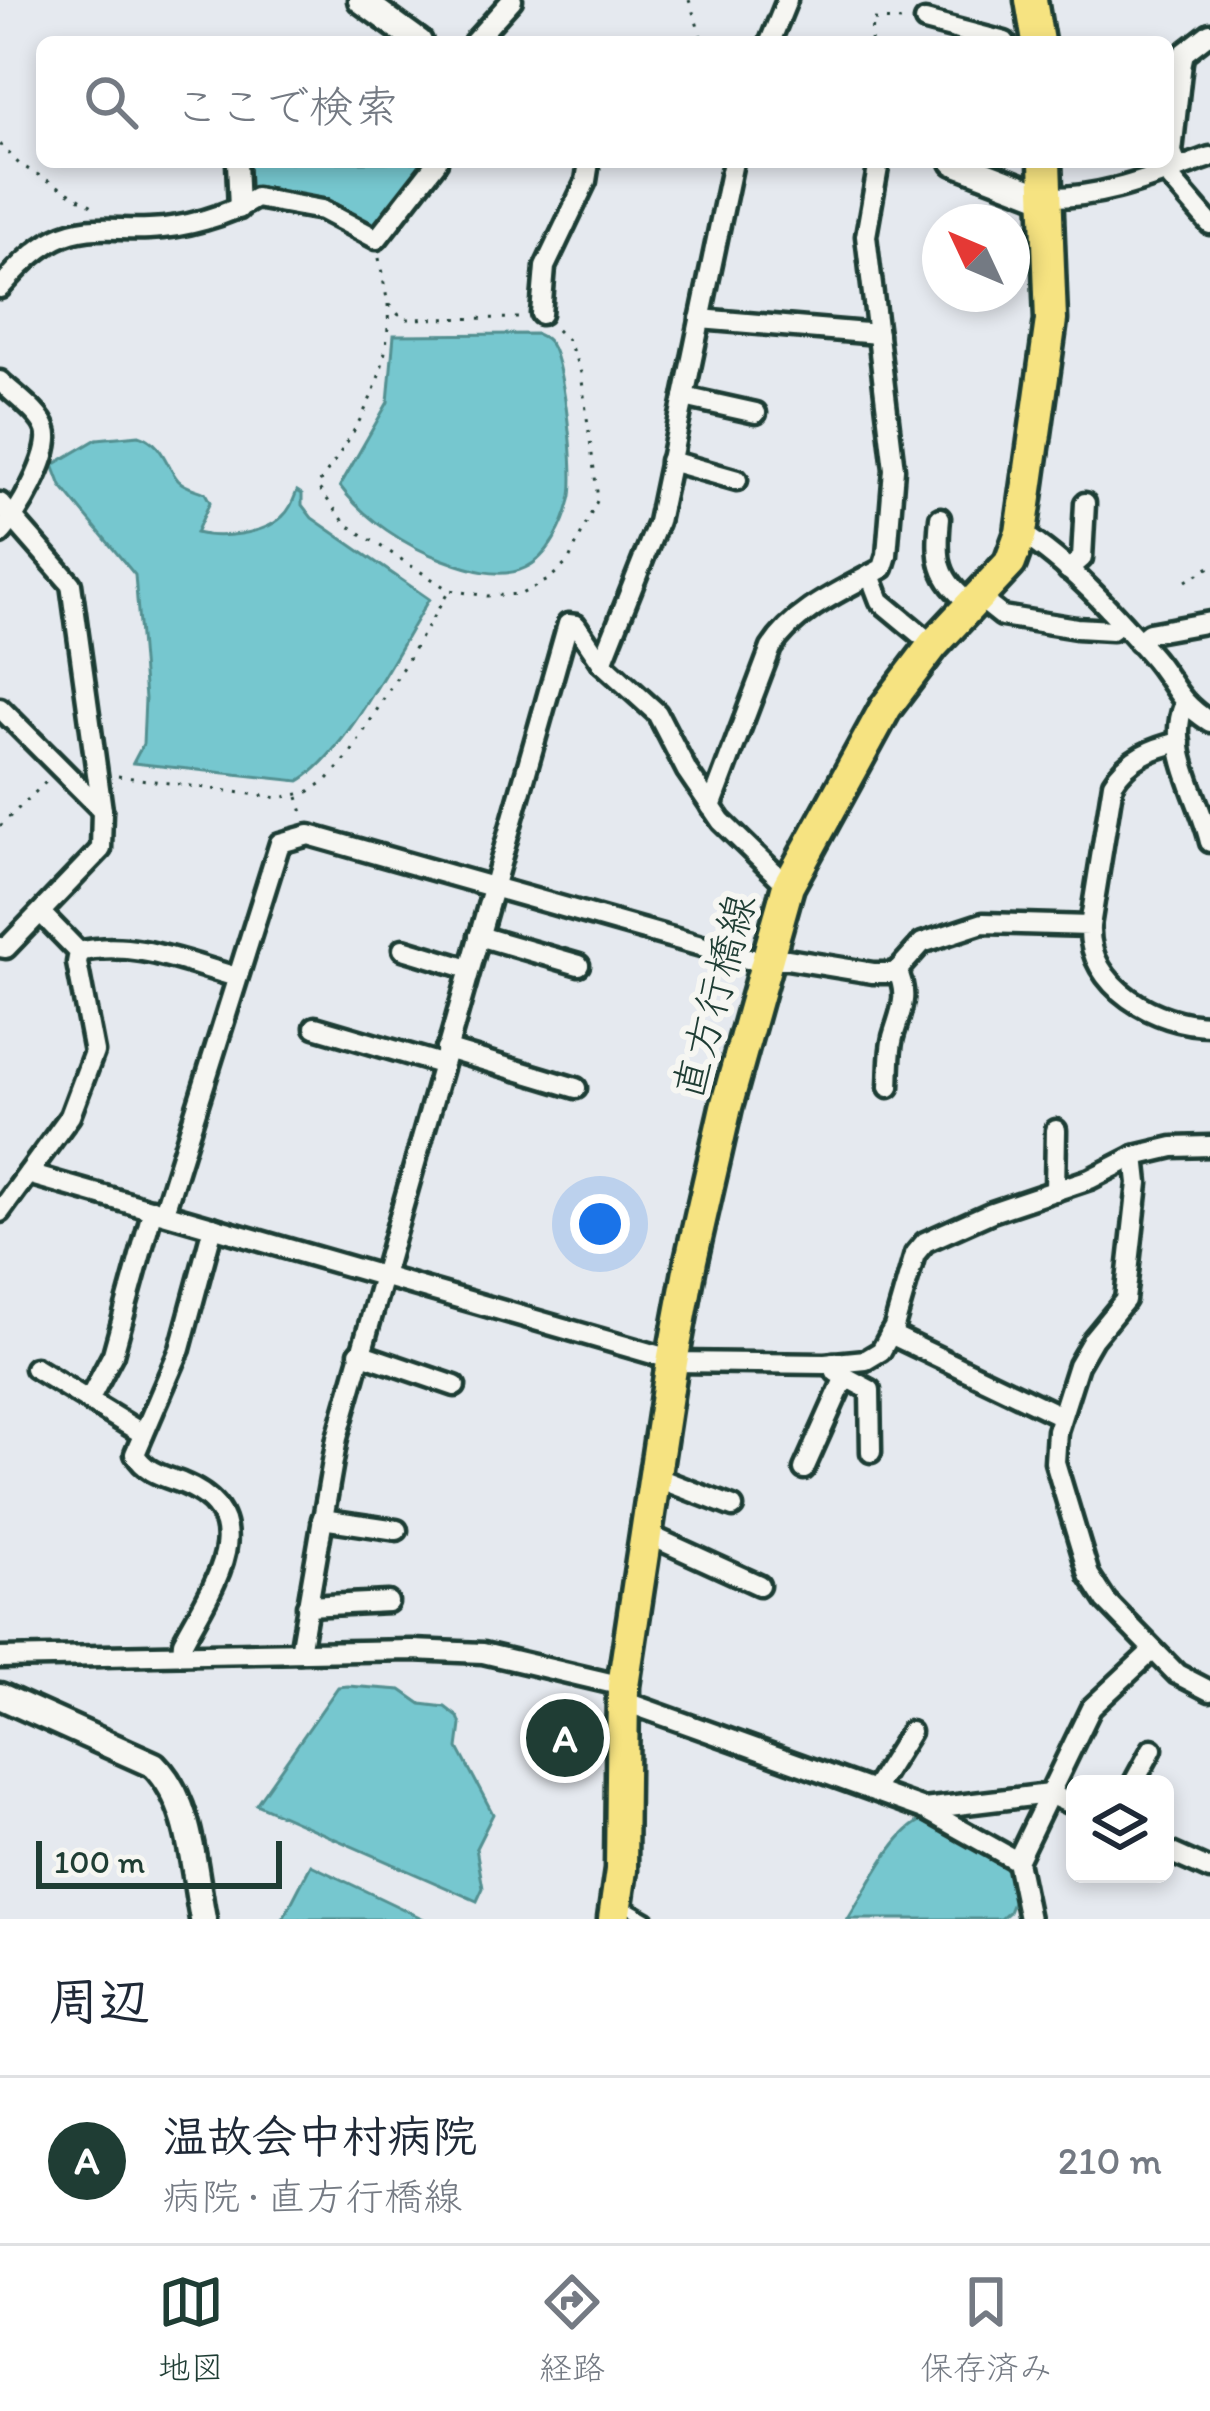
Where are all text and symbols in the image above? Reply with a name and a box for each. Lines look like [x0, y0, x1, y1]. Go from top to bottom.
search box [36, 36, 1174, 168]
icon: search [78, 69, 144, 135]
text: ここで検索 [174, 79, 399, 133]
north arrow [922, 204, 1030, 312]
street label: 直方行橋線 [662, 888, 766, 1104]
your location [570, 1194, 630, 1254]
pin: A [526, 1693, 604, 1783]
map controls [1066, 1775, 1174, 1883]
button: layers [1066, 1775, 1174, 1883]
scale bar [36, 1835, 282, 1888]
text: 100 m [54, 1842, 145, 1881]
text: 周辺 [48, 1971, 150, 2032]
text: 温故会中村病院 [162, 2109, 477, 2163]
text: A [75, 2137, 99, 2184]
text: 210 m [1058, 2137, 1162, 2184]
text: 病院 · 直方行橋線 [162, 2173, 462, 2220]
tab: 地図 [158, 2269, 224, 2389]
tab: 経路 [539, 2269, 605, 2389]
tab: 保存済み [920, 2269, 1052, 2389]

